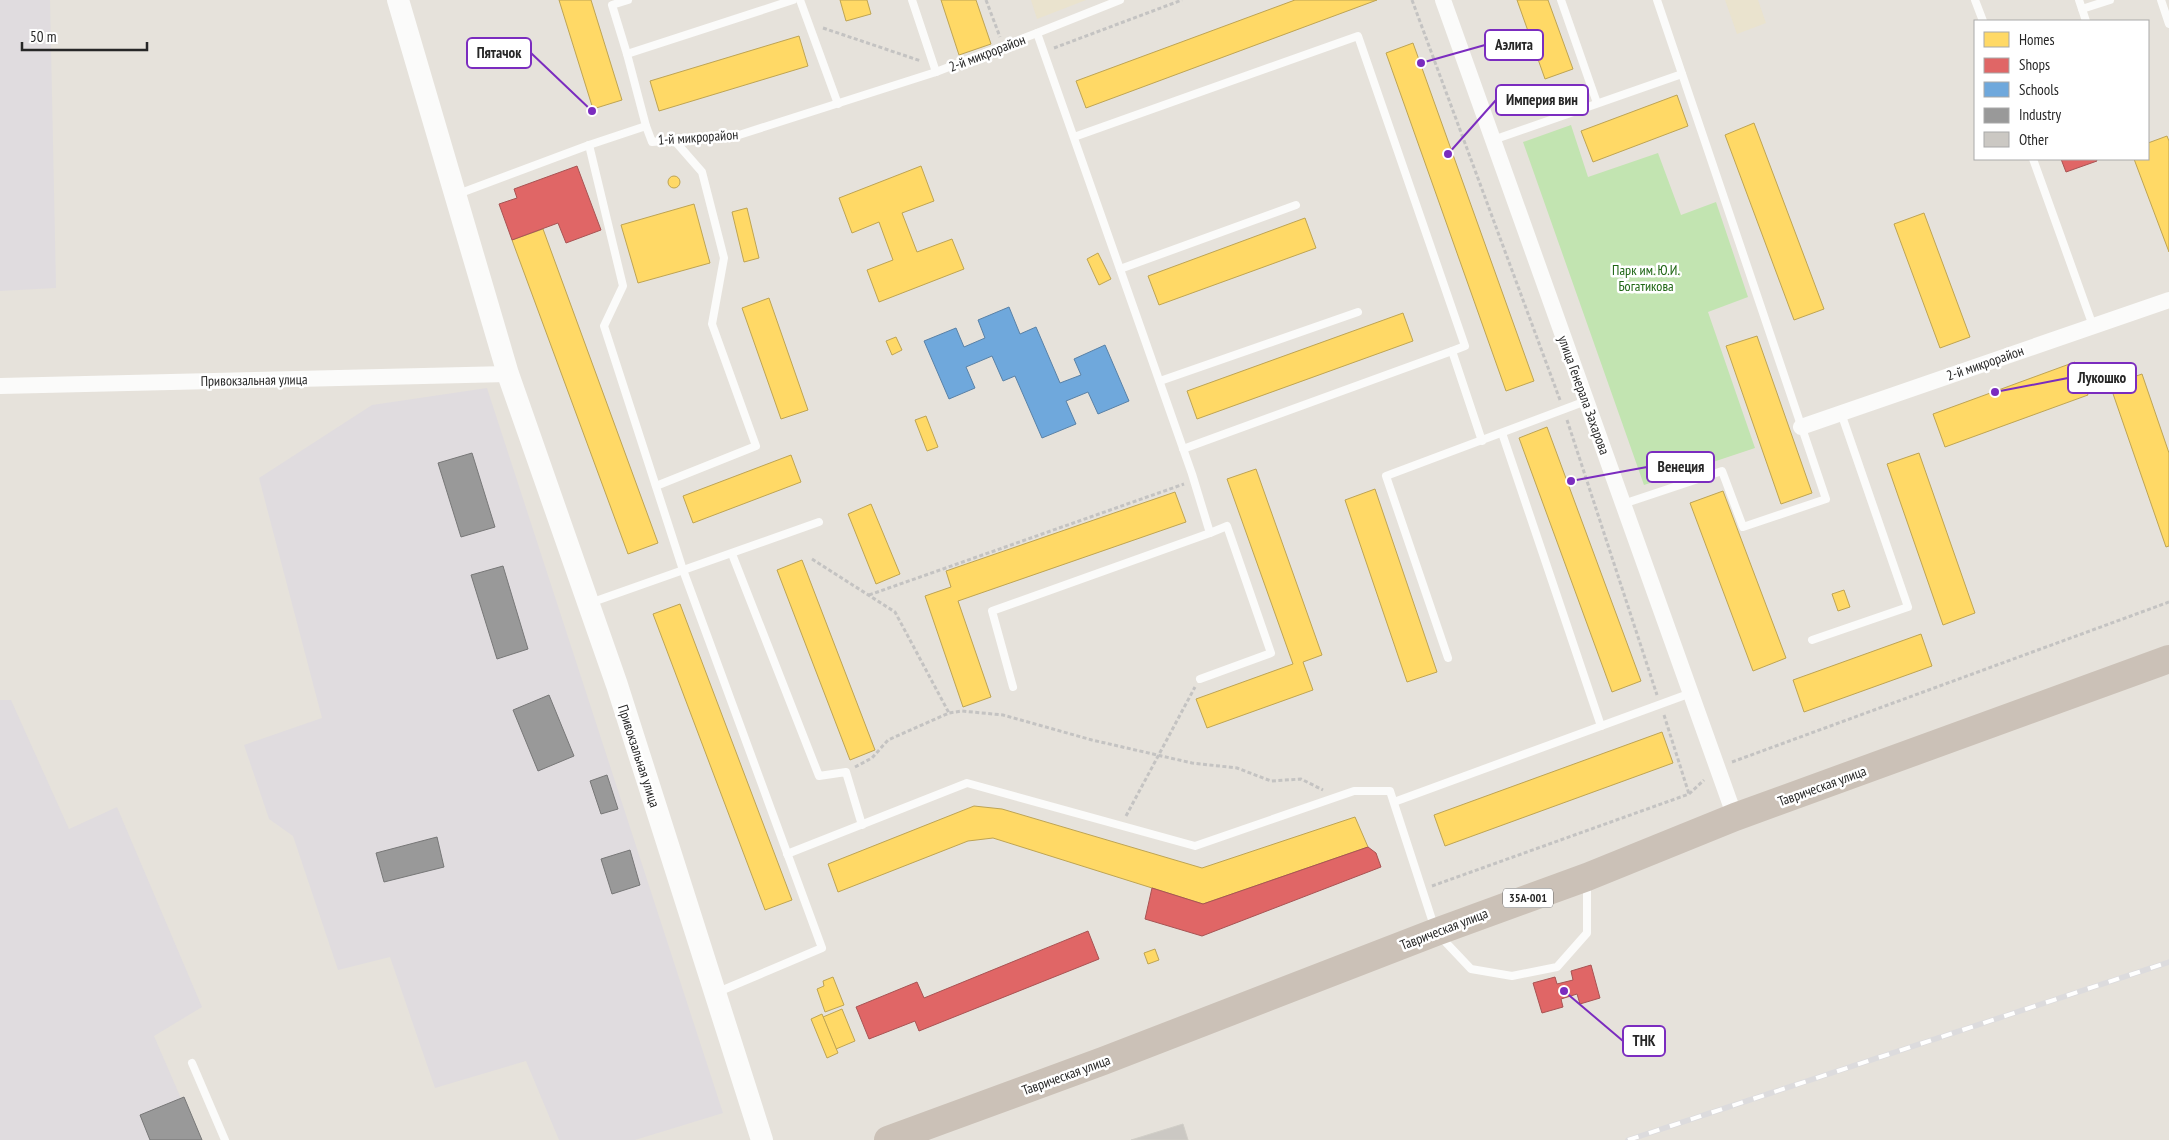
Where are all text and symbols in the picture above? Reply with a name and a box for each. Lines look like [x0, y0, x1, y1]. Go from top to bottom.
scale bar [22, 20, 148, 52]
legend [1974, 20, 2149, 160]
text: 50 m [30, 27, 56, 46]
street label: 2-й микрорайон [946, 30, 1028, 76]
callout: Аэлита [1485, 30, 1543, 60]
text: Homes [2019, 30, 2055, 49]
text: Аэлита [1494, 35, 1533, 54]
callout: Пятачок [467, 38, 531, 68]
text: Пятачок [477, 43, 522, 62]
text: Shops [2019, 55, 2050, 74]
text: Schools [2019, 80, 2059, 99]
callout: Империя вин [1496, 85, 1588, 115]
text: Империя вин [1506, 90, 1578, 109]
text: Industry [2019, 105, 2061, 124]
street label: 1-й микрорайон [657, 125, 739, 149]
text: Other [2019, 130, 2049, 149]
park label: Парк им. Ю.И. Богатикова [1612, 261, 1680, 295]
street label: улица Генерала Захарова [1554, 333, 1614, 457]
street label: 2-й микрорайон [1944, 341, 2026, 385]
callout: Лукошко [2068, 363, 2136, 393]
text: Лукошко [2077, 368, 2127, 387]
street label: Привокзальная улица [200, 370, 308, 390]
callout: Венеция [1647, 452, 1714, 482]
text: Венеция [1658, 457, 1704, 476]
street label: Привокзальная улица [614, 702, 664, 810]
street label: Таврическая улица [1775, 762, 1869, 810]
road number: 35А-001 [1503, 888, 1553, 908]
street label: Таврическая улица [1397, 904, 1491, 954]
callout: ТНК [1623, 1026, 1665, 1056]
text: ТНК [1633, 1031, 1656, 1050]
street label: Таврическая улица [1019, 1051, 1113, 1099]

